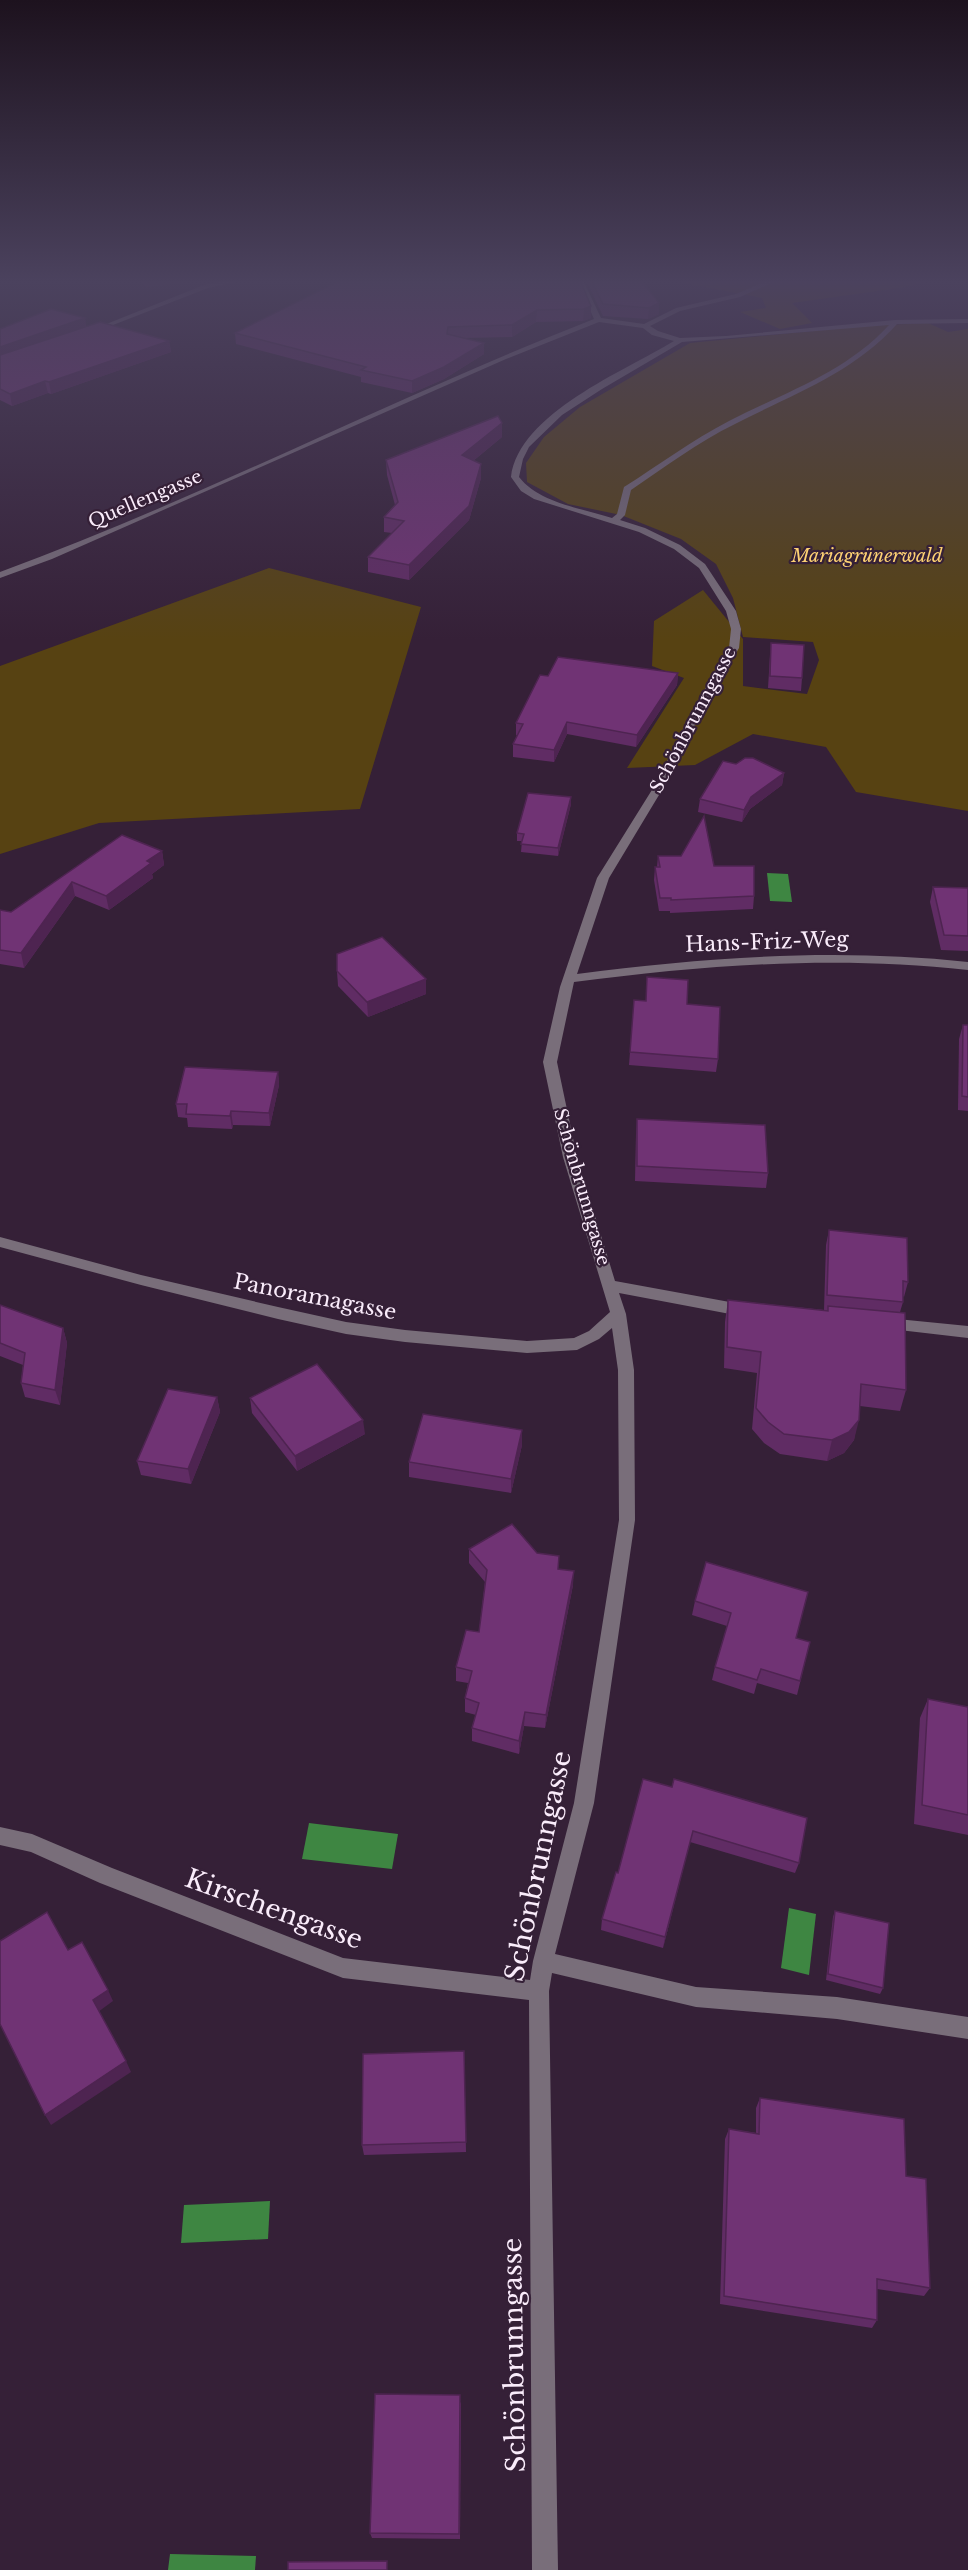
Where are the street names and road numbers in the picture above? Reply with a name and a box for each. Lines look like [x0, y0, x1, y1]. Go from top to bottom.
street label: Quellengasse [85, 465, 205, 533]
street label: Schönbrunngasse [645, 643, 741, 797]
street label: Hans-Friz-Weg [685, 926, 850, 958]
street label: Schönbrunngasse [549, 1106, 615, 1268]
street label: Panoramagasse [231, 1268, 399, 1326]
street label: Schönbrunngasse [498, 1748, 578, 1984]
street label: Kirschengasse [181, 1862, 367, 1956]
street label: Schönbrunngasse [496, 2237, 532, 2473]

